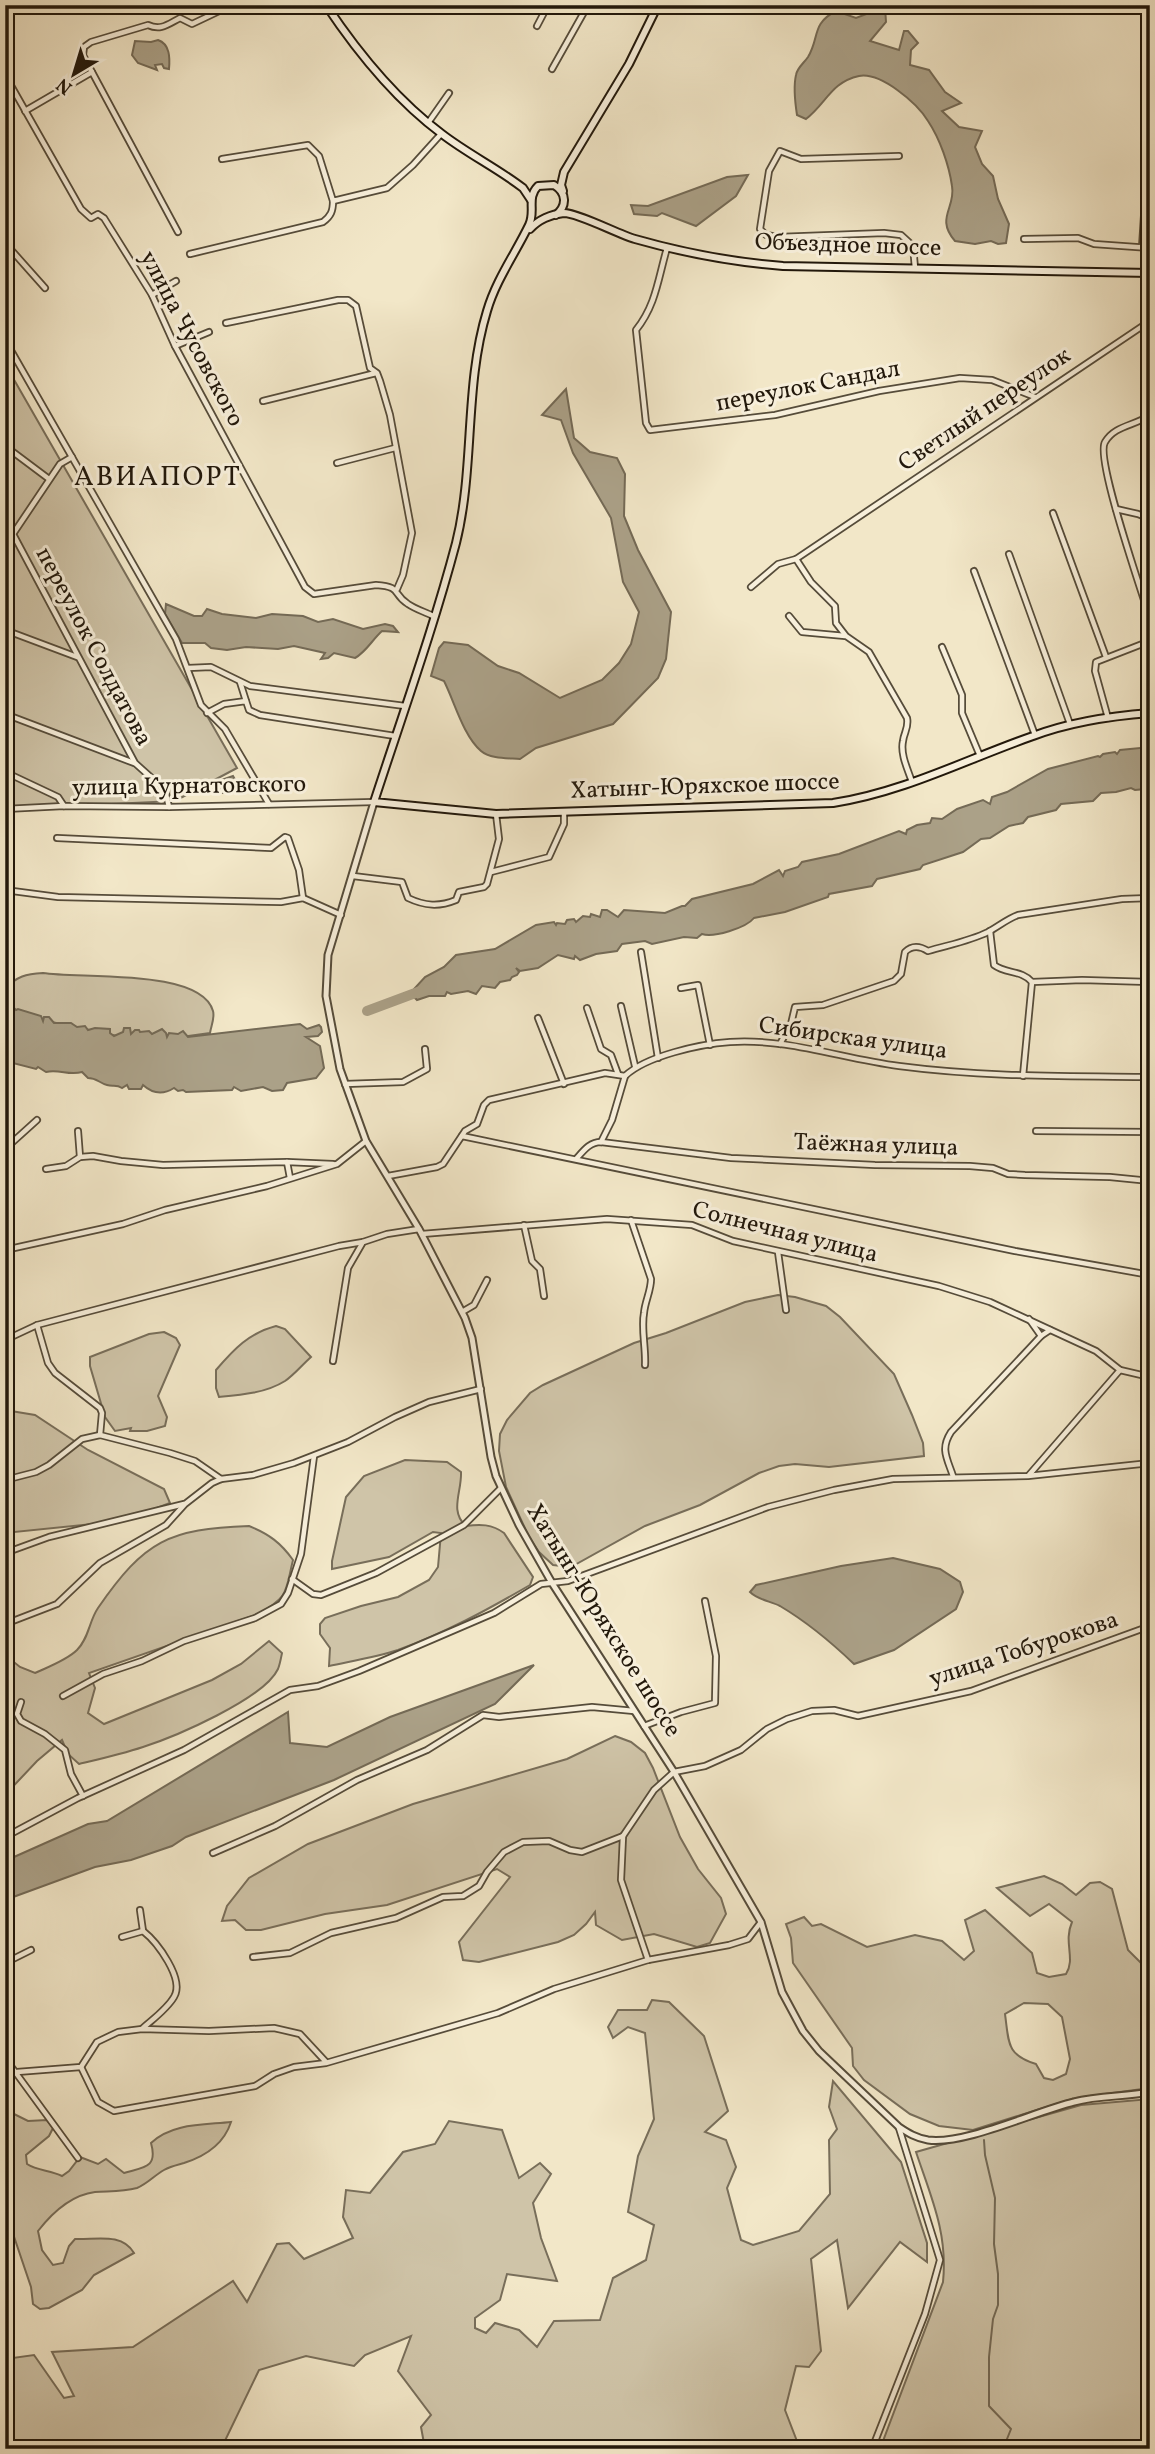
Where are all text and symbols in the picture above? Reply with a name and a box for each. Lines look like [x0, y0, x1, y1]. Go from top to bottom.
north arrow [38, 38, 108, 108]
text: N [51, 71, 78, 100]
street label: Объездное шоссе [754, 226, 942, 266]
street label: улица Чусовского [130, 245, 252, 433]
street label: Светлый переулок [892, 339, 1078, 481]
street label: переулок Сандал [713, 352, 903, 422]
district label: АВИАПОРТ [74, 458, 242, 497]
street label: переулок Солдатова [26, 542, 160, 752]
street label: Хатынг-Юряхское шоссе [570, 765, 840, 809]
street label: улица Курнатовского [72, 768, 306, 806]
street label: Сибирская улица [756, 1009, 950, 1069]
street label: Таёжная улица [793, 1126, 959, 1166]
street label: Солнечная улица [689, 1193, 881, 1273]
street label: Хатынг-Юряхское шоссе [517, 1498, 689, 1744]
street label: улица Тобурокова [925, 1603, 1123, 1697]

